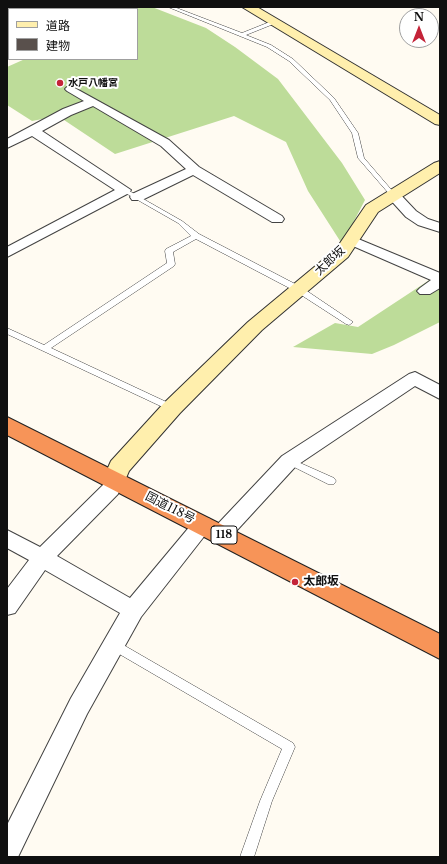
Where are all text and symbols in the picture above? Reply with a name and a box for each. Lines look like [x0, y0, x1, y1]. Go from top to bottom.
legend [8, 8, 138, 60]
north arrow [399, 8, 439, 48]
text: N [414, 10, 424, 24]
text: 道路 [46, 18, 70, 33]
text: 建物 [46, 38, 70, 53]
place label: 水戸八幡宮 [68, 77, 118, 89]
marker: 水戸八幡宮 [55, 78, 65, 88]
street label: 太郎坂 [312, 243, 348, 279]
street label: 国道118号 [143, 489, 197, 527]
road number: 118 [211, 526, 237, 544]
place label: 太郎坂 [303, 575, 339, 589]
marker: 太郎坂 [290, 577, 300, 587]

